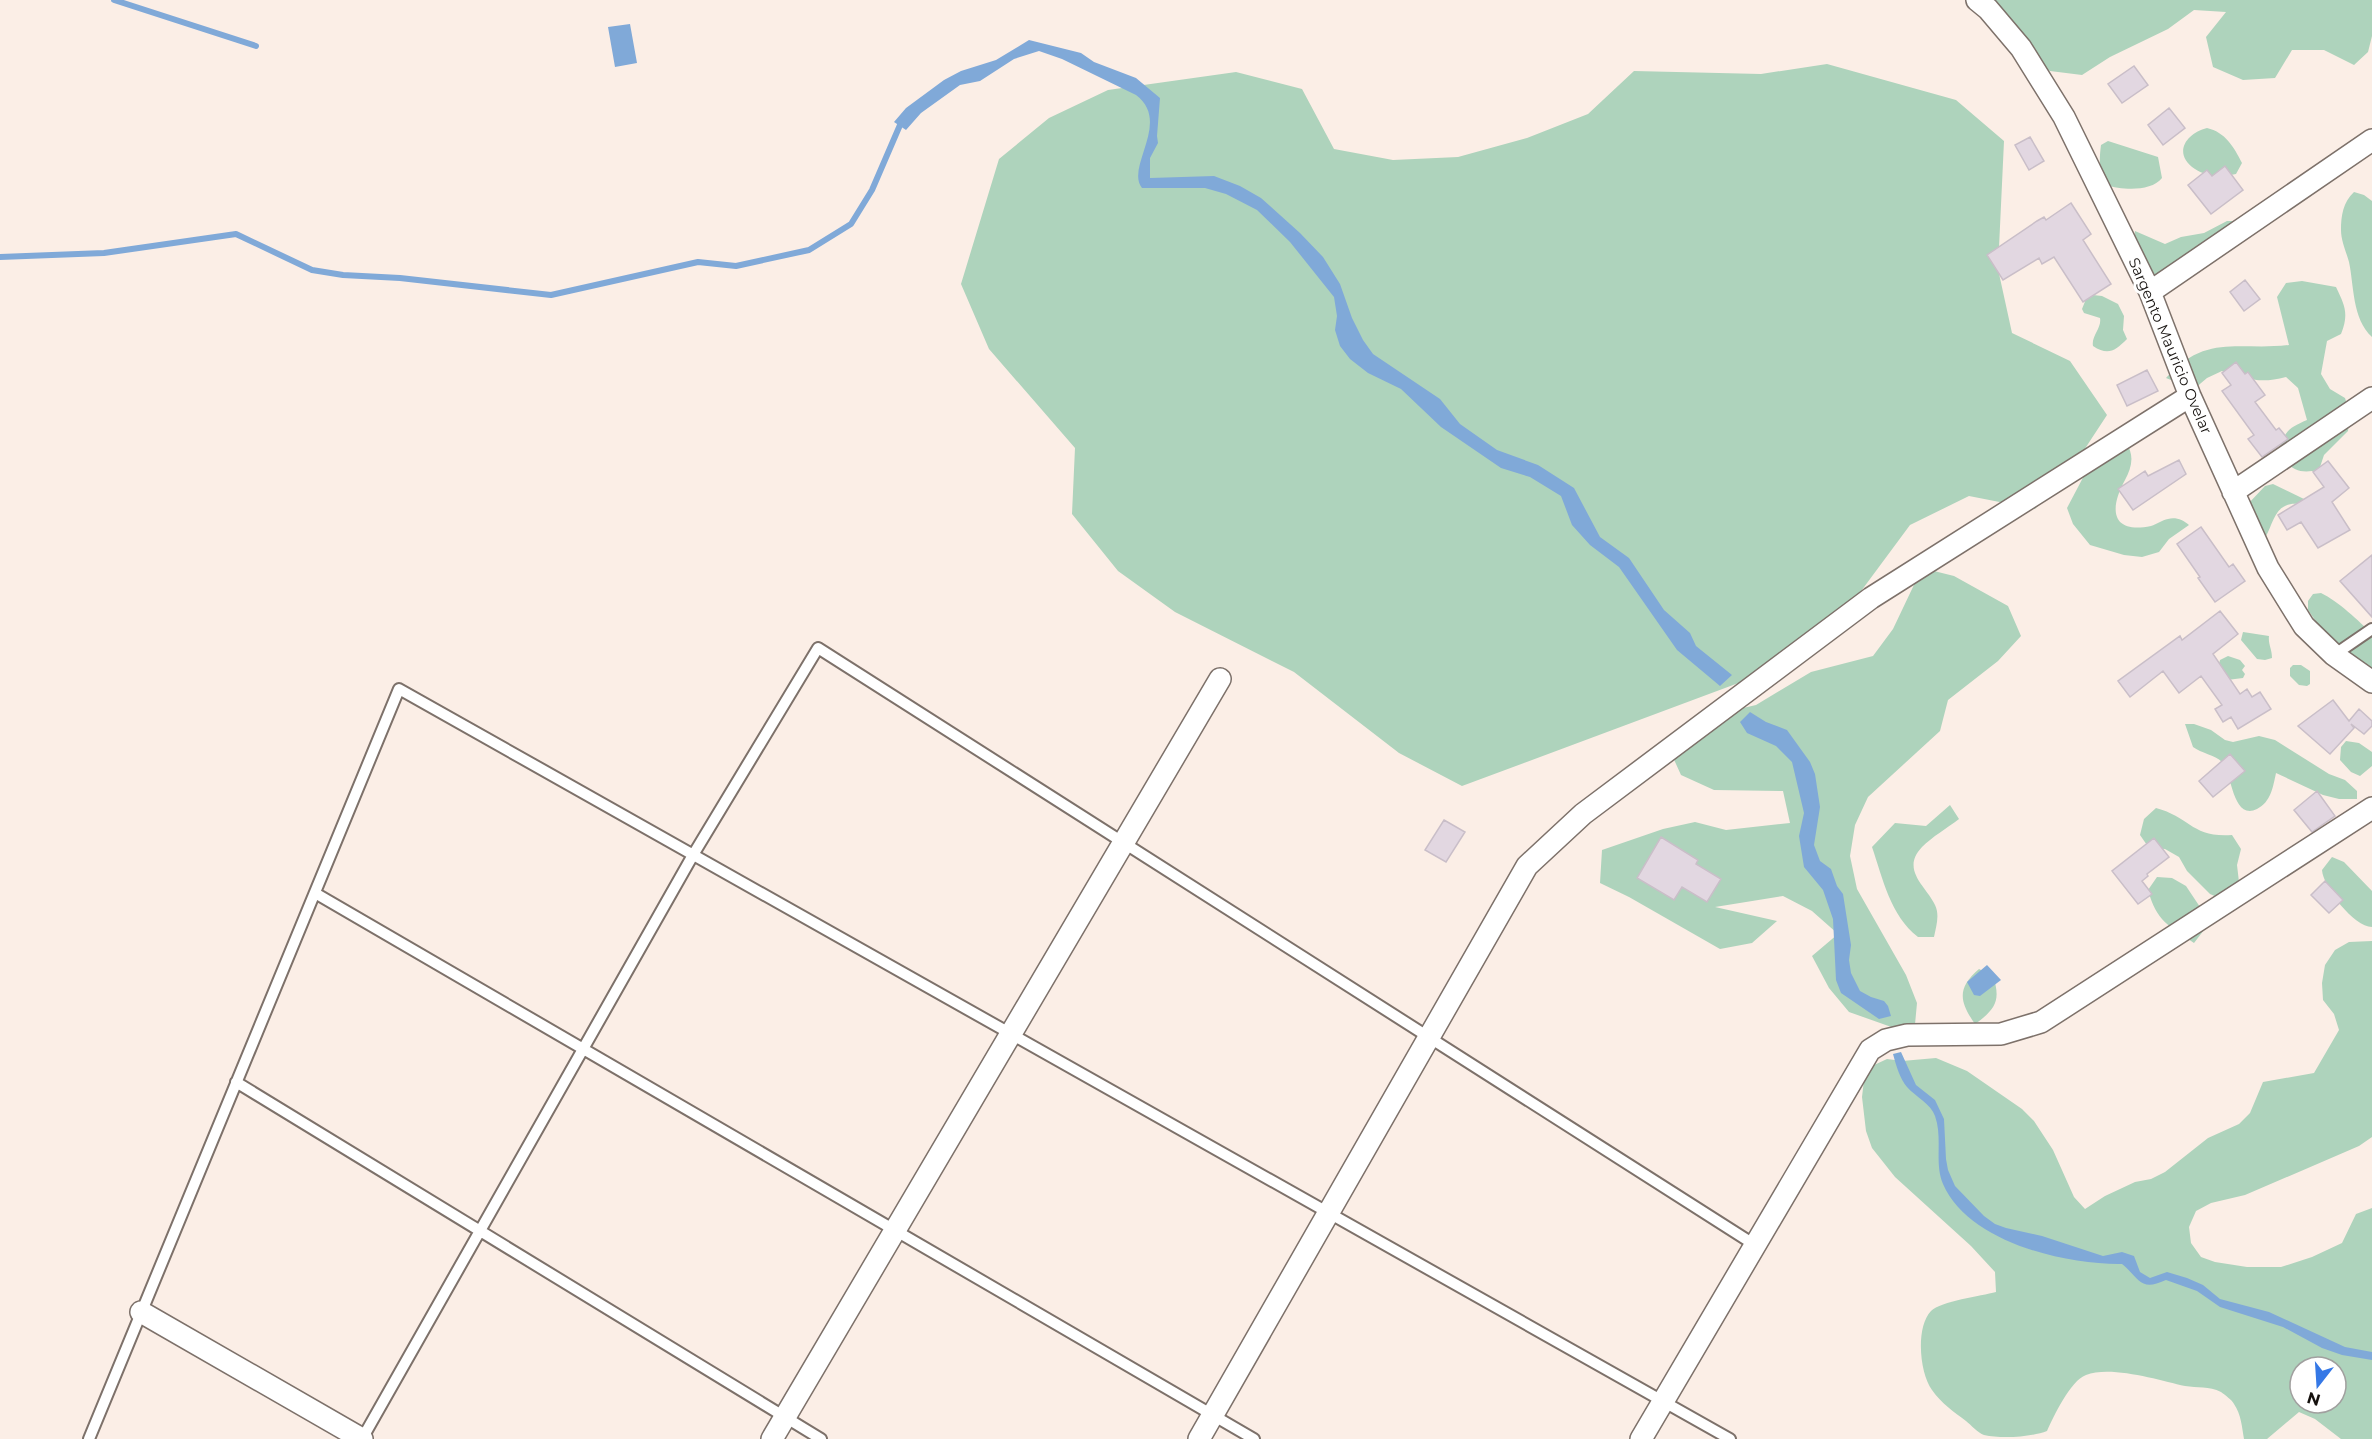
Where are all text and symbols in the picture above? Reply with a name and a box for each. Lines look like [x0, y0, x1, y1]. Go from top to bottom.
street label: Sargento Mauricio Ovelar [2125, 255, 2216, 437]
north arrow [2288, 1355, 2348, 1415]
text: N [2305, 1388, 2323, 1410]

